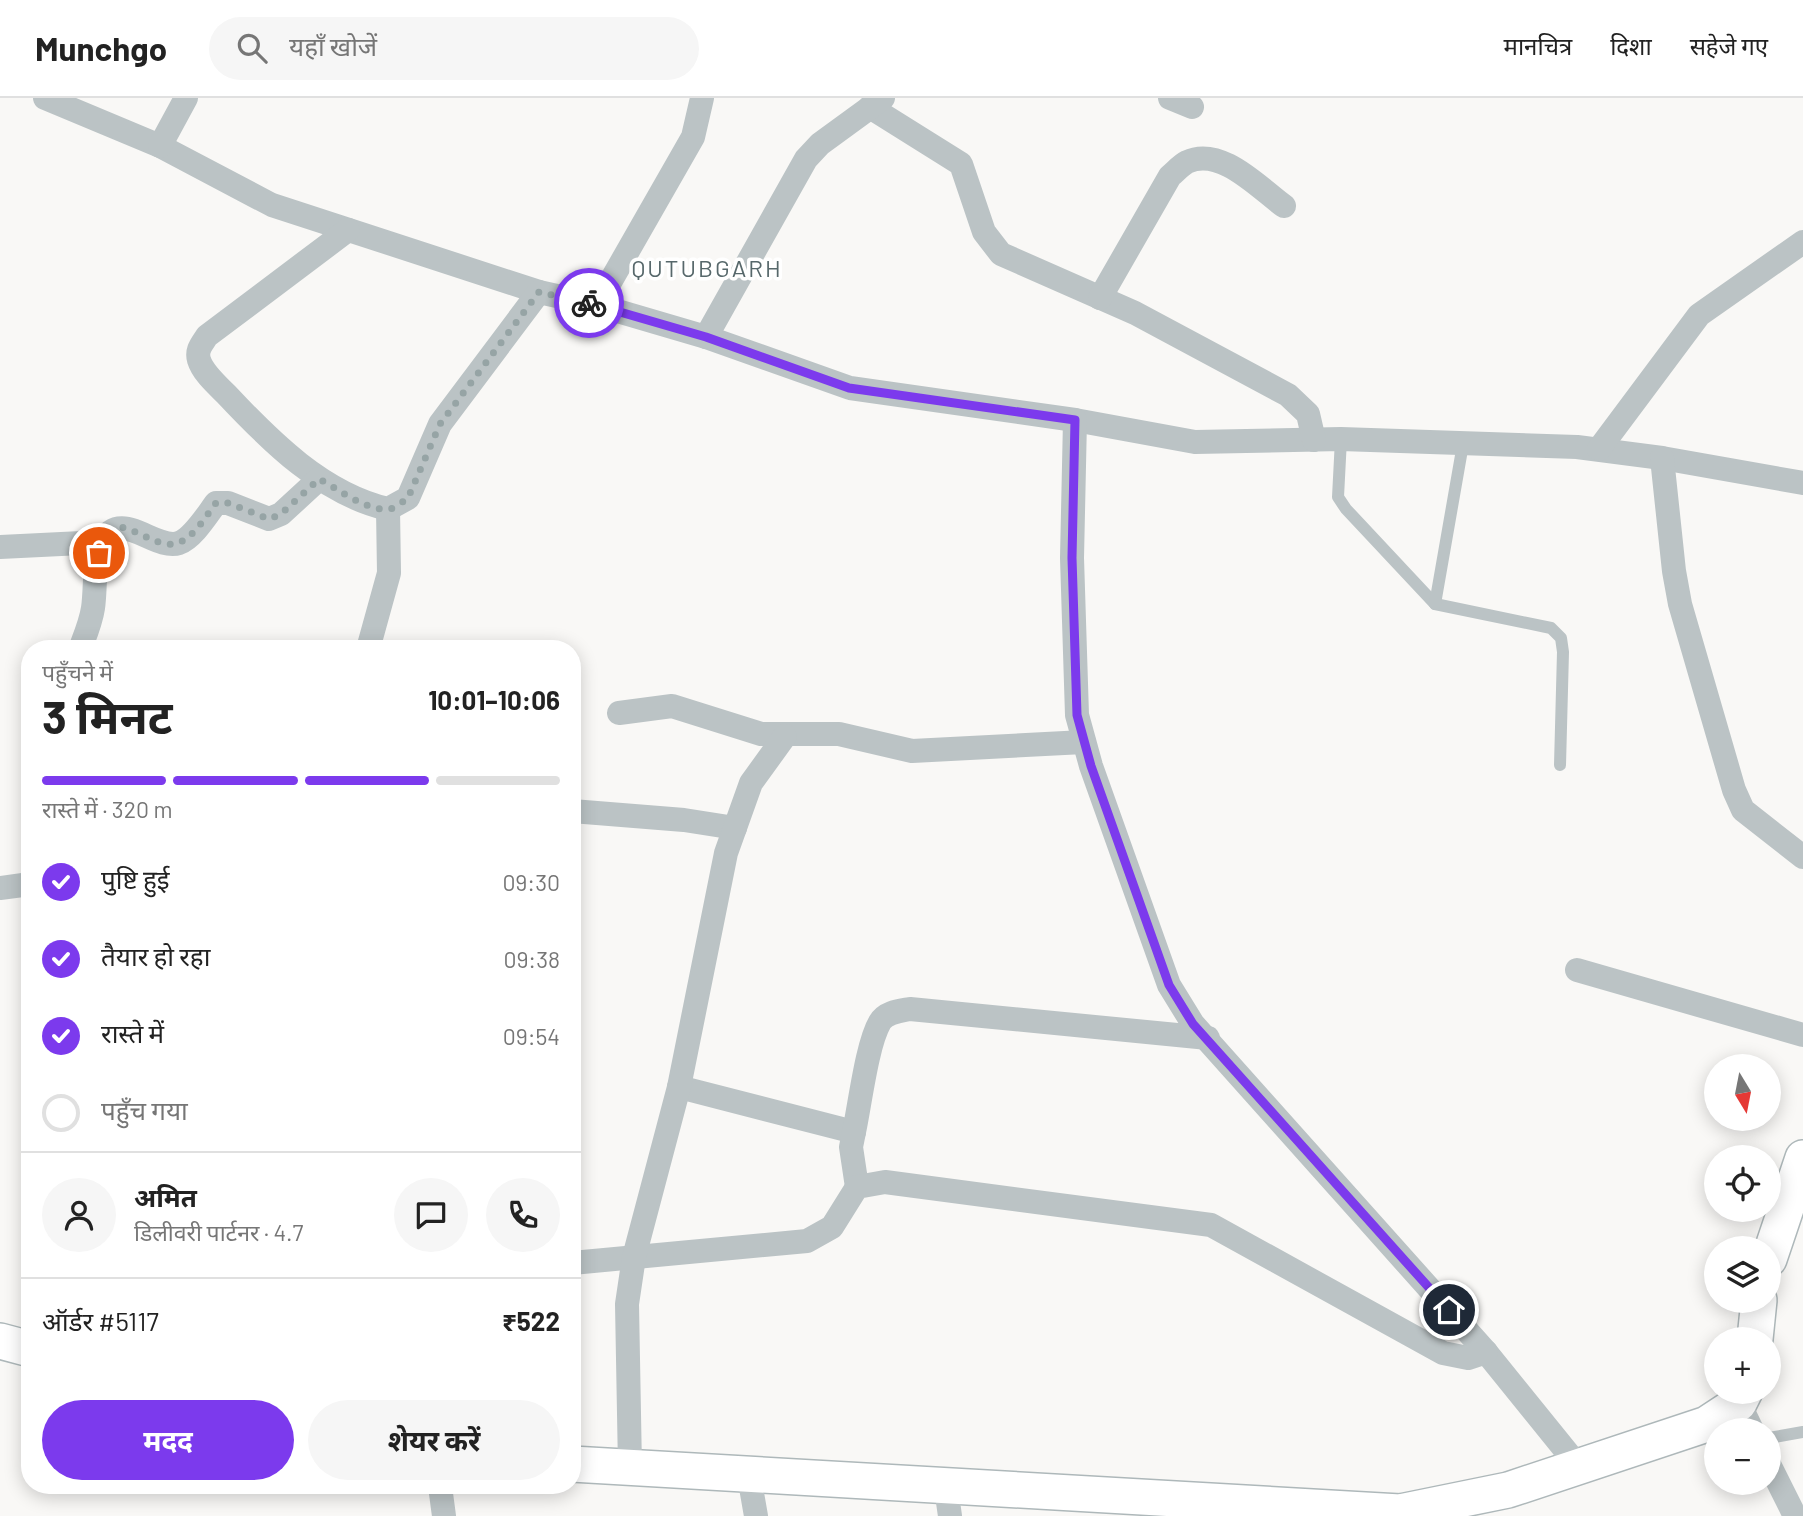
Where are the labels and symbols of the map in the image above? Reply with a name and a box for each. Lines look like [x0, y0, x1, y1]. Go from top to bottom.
district label: QUTUBGARH [631, 253, 783, 282]
courier [554, 268, 624, 338]
pin [69, 523, 129, 583]
north arrow [1704, 1054, 1782, 1130]
pin [1419, 1280, 1479, 1340]

